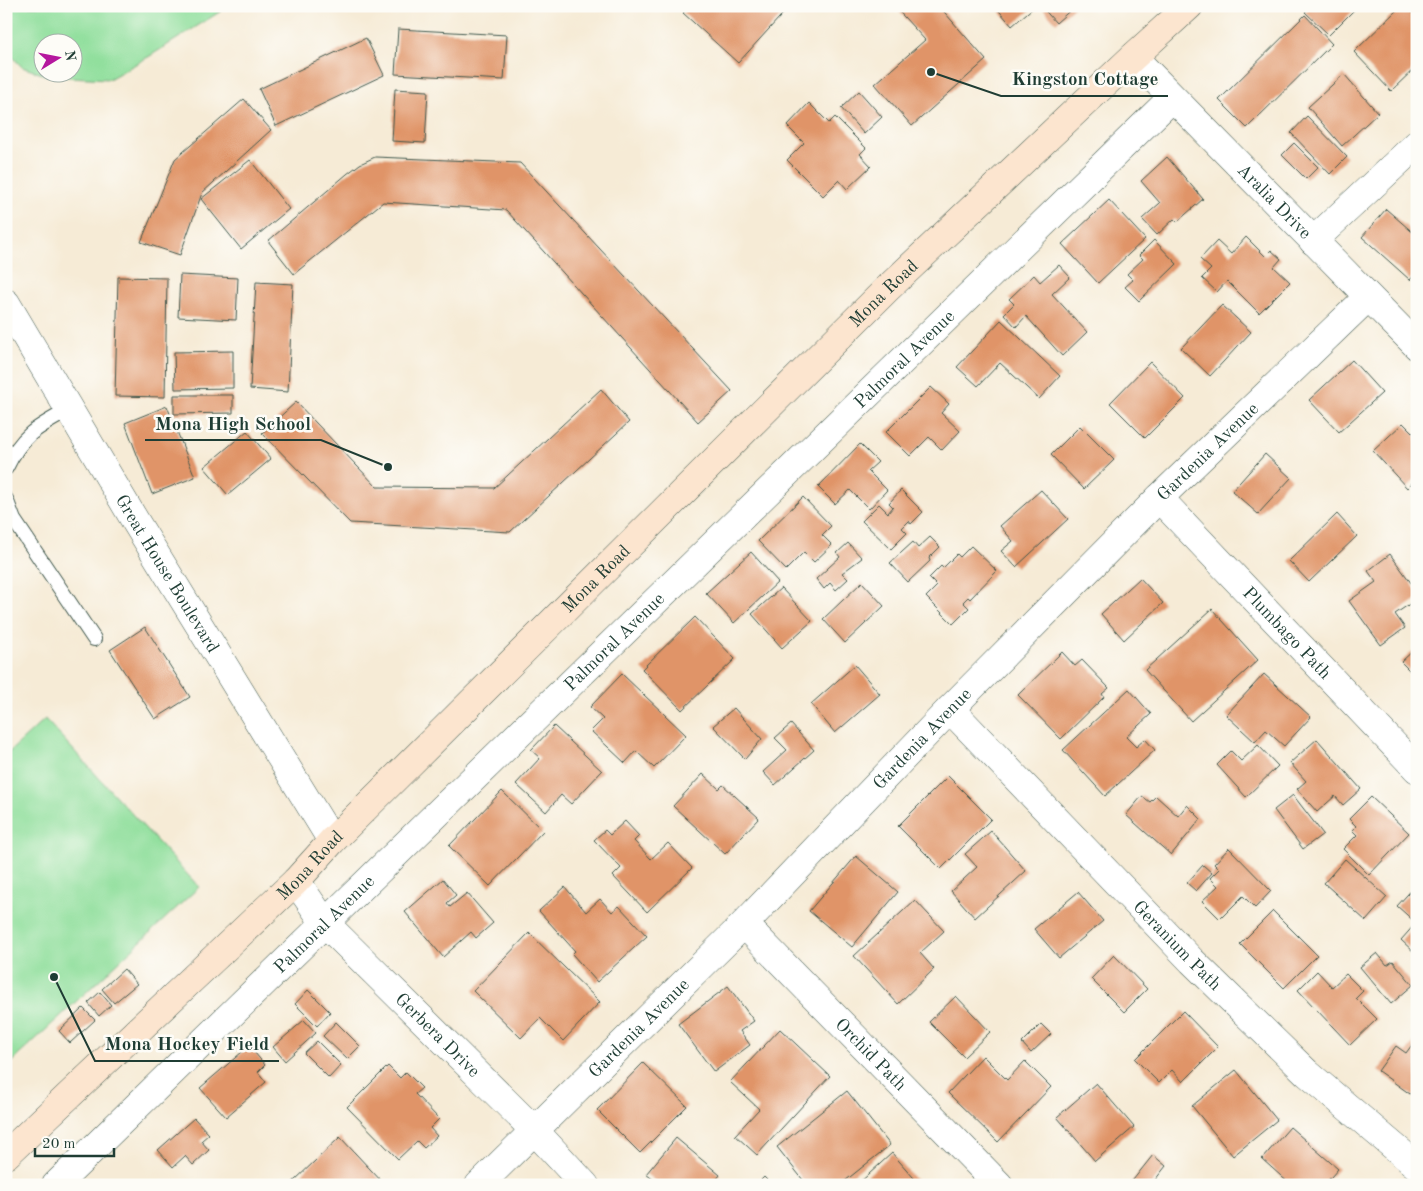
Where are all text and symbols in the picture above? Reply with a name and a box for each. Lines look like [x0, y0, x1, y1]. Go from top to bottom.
north arrow [32, 32, 82, 82]
text: N [62, 49, 78, 63]
callout: Kingston Cottage [1001, 62, 1168, 96]
text: Kingston Cottage [1012, 71, 1159, 90]
street label: Aralia Drive [1233, 161, 1314, 243]
street label: Mona Road [846, 257, 922, 331]
street label: Palmoral Avenue [851, 307, 958, 412]
street label: Gardenia Avenue [1154, 400, 1262, 505]
callout: Mona High School [145, 406, 321, 440]
text: Mona High School [155, 416, 311, 435]
street label: Great House Boulevard [112, 492, 222, 656]
street label: Mona Road [559, 542, 634, 617]
street label: Plumbago Path [1239, 584, 1334, 683]
street label: Palmoral Avenue [561, 590, 668, 695]
street label: Gardenia Avenue [870, 685, 975, 793]
street label: Mona Road [274, 827, 347, 904]
street label: Palmoral Avenue [271, 872, 378, 977]
street label: Geranium Path [1129, 898, 1225, 994]
street label: Gardenia Avenue [586, 976, 693, 1082]
street label: Gerbera Drive [392, 990, 483, 1081]
street label: Orchid Path [831, 1015, 910, 1095]
callout: Mona Hockey Field [95, 1027, 279, 1061]
text: Mona Hockey Field [105, 1036, 269, 1055]
scale bar [35, 1126, 114, 1158]
text: 20 m [42, 1137, 76, 1152]

